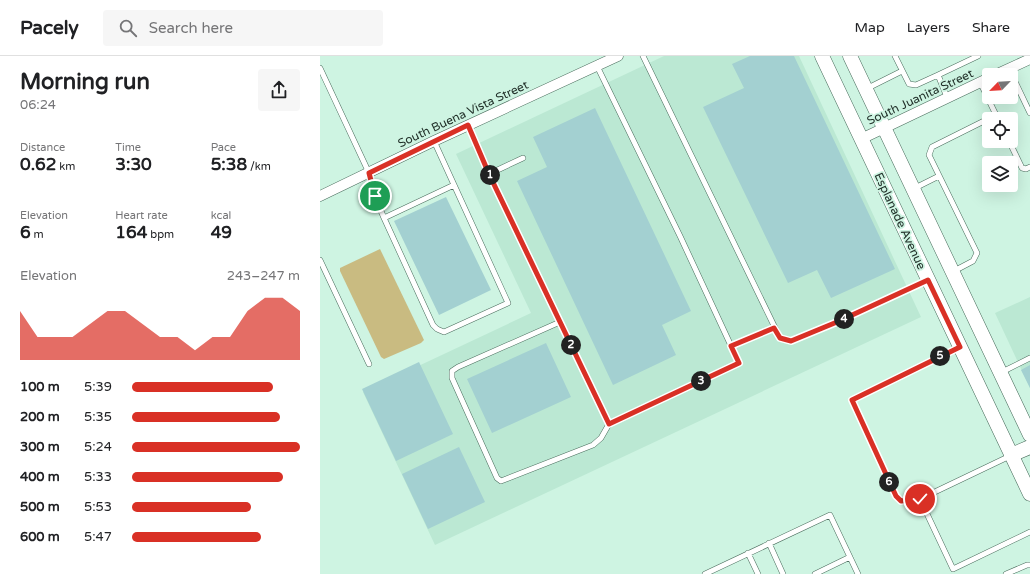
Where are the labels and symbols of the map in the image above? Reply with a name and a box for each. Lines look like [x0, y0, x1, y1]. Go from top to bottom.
street label: South Juanita Street [865, 66, 976, 128]
north arrow [982, 68, 1018, 104]
street label: South Buena Vista Street [396, 77, 531, 150]
pin: 1 [480, 165, 500, 185]
street label: Esplanade Avenue [871, 170, 929, 272]
pin [358, 179, 392, 213]
pin: 4 [834, 309, 854, 329]
pin: 2 [561, 335, 581, 355]
pin: 5 [930, 346, 950, 366]
pin: 3 [691, 371, 711, 391]
pin: 6 [879, 472, 899, 492]
pin [903, 482, 937, 516]

